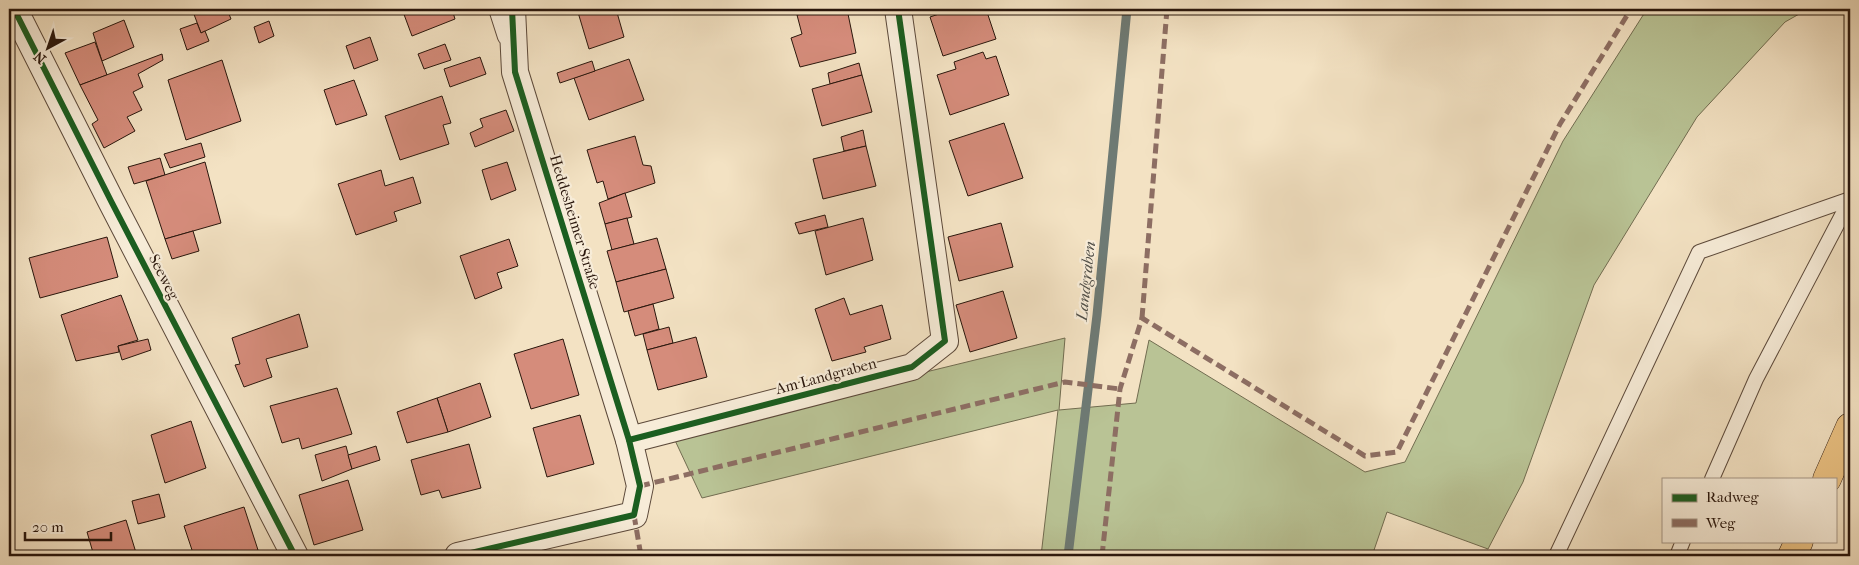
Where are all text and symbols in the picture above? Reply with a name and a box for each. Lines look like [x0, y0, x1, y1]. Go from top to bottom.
north arrow [22, 22, 72, 72]
text: N [30, 47, 49, 68]
street label: Heddesheimer Straße [546, 152, 604, 292]
water label: Landgraben [1072, 240, 1099, 323]
street label: Seeweg [145, 251, 184, 304]
street label: Am Landgraben [773, 354, 879, 398]
legend [1662, 478, 1836, 542]
text: Radweg [1706, 488, 1759, 506]
scale bar [25, 510, 111, 542]
text: Weg [1705, 514, 1736, 532]
text: 20 m [32, 518, 64, 536]

